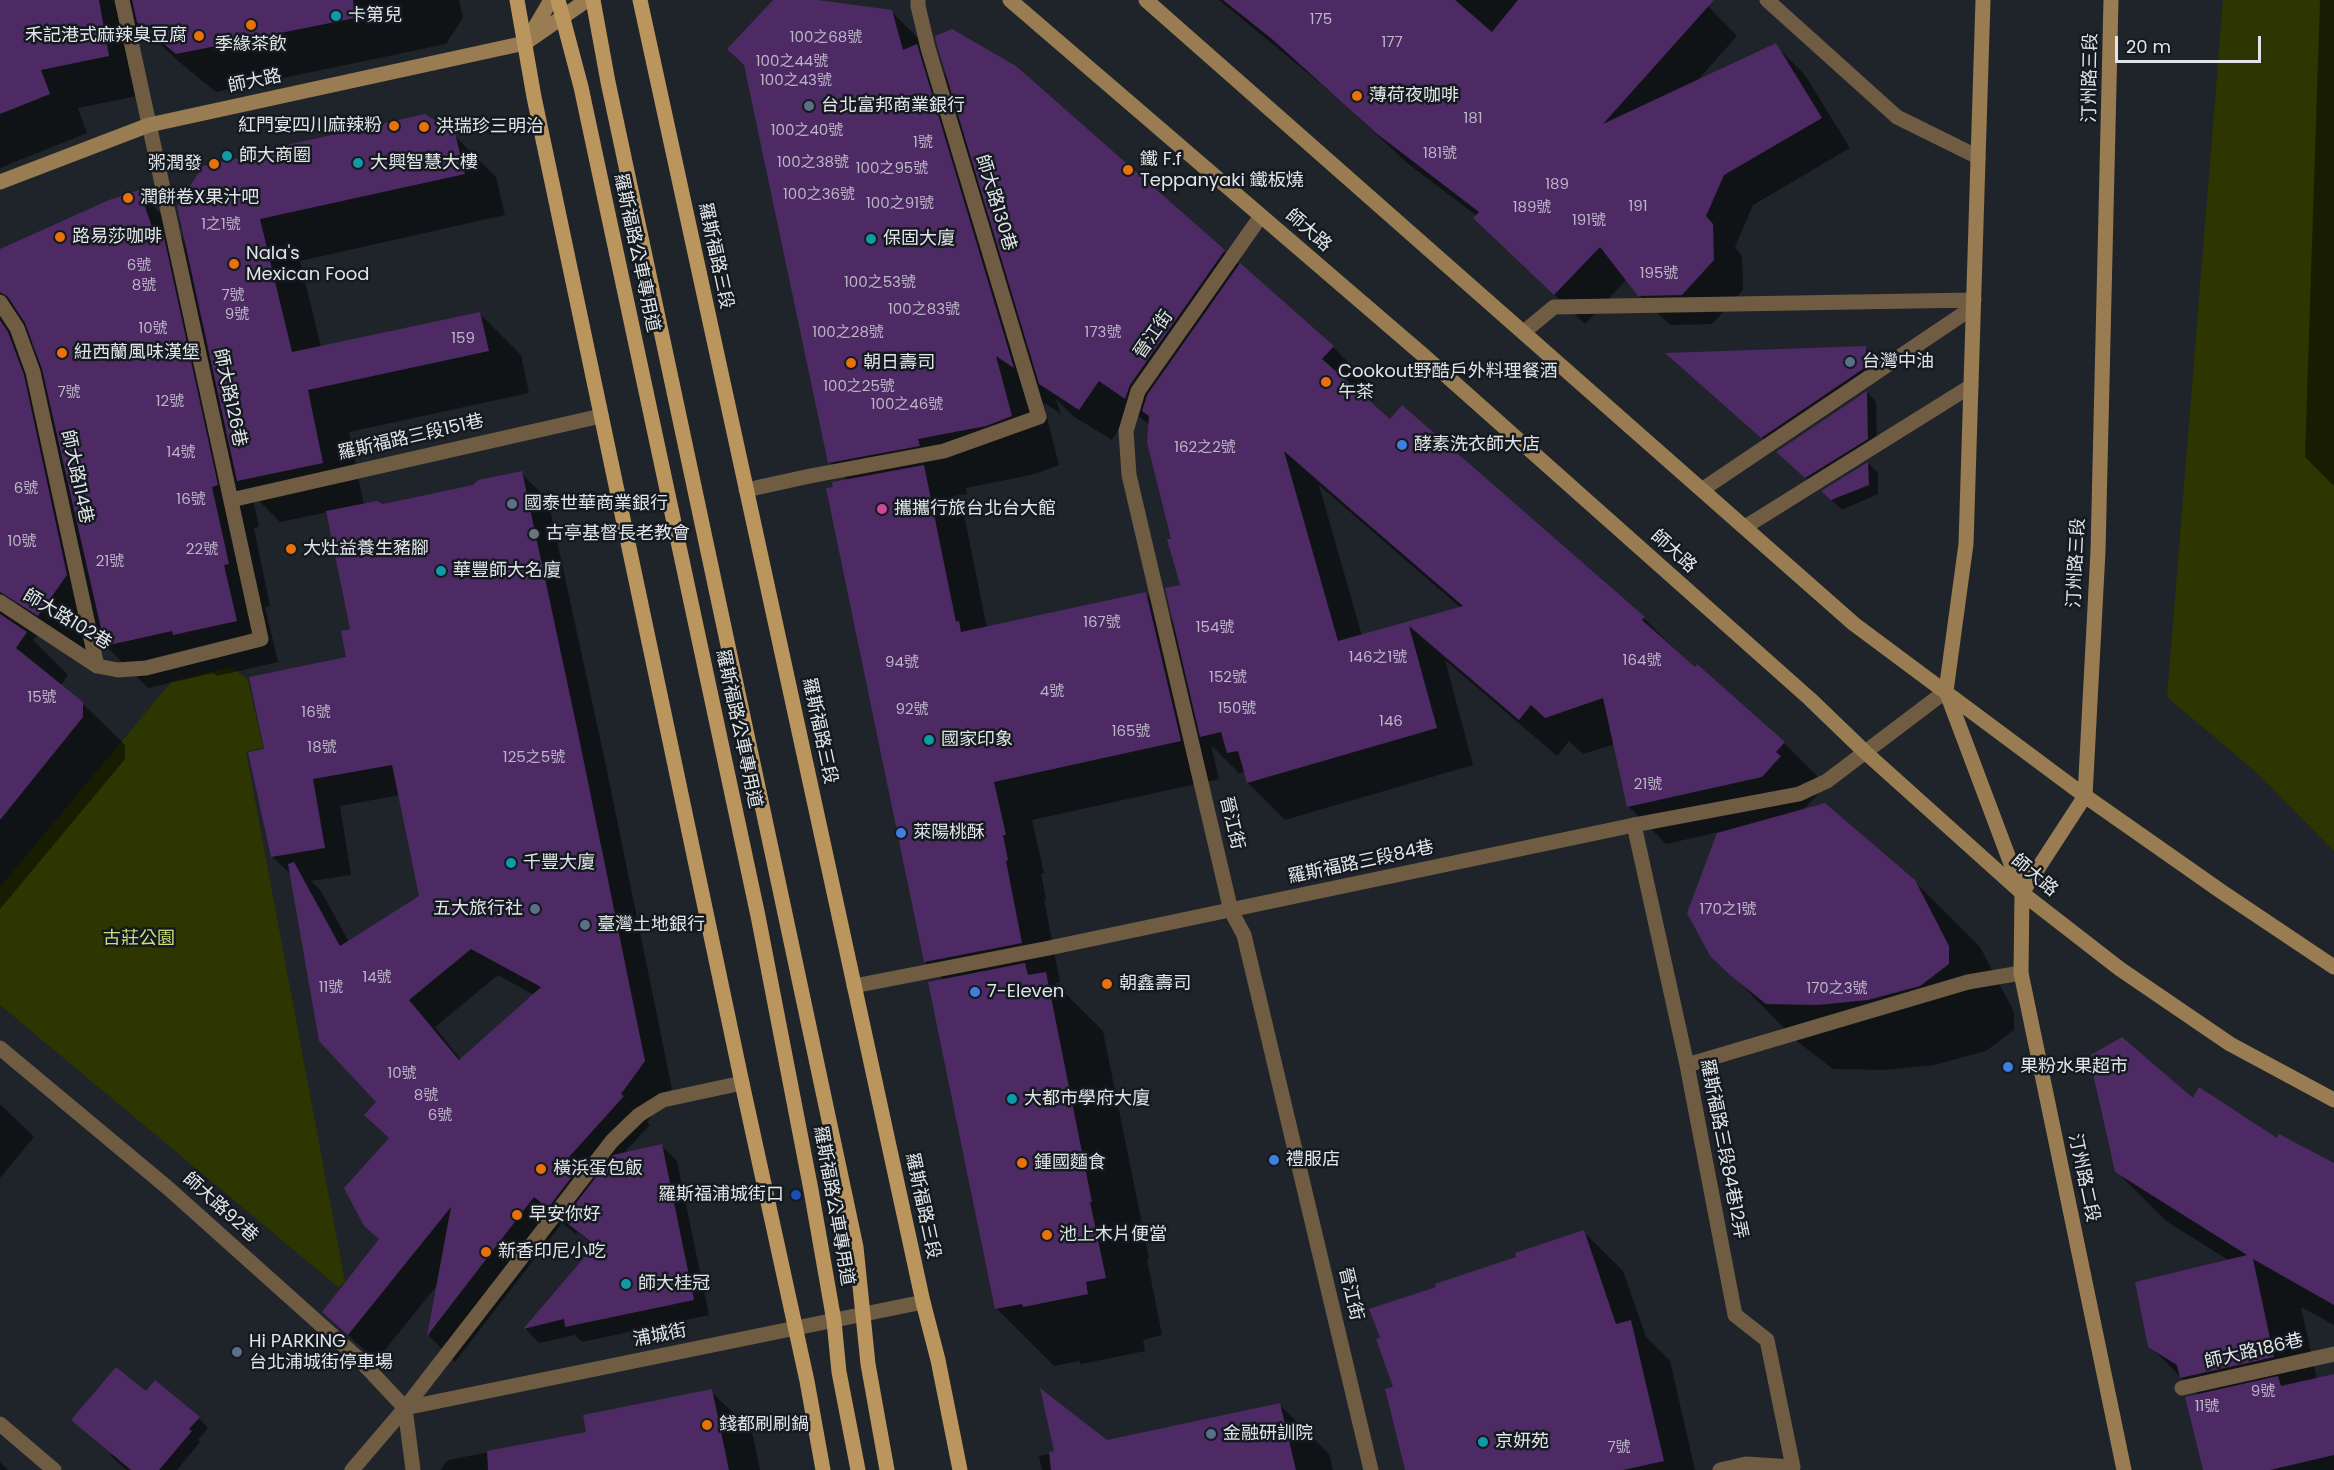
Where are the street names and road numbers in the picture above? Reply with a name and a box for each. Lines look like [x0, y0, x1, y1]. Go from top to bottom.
street label: 汀州路三段 [2079, 33, 2103, 123]
street label: 師大路 [226, 66, 284, 98]
street label: 師大路130巷 [970, 152, 1020, 254]
street label: 羅斯福路公車專用道 [609, 172, 663, 334]
street label: 羅斯福路三段 [693, 201, 737, 311]
street label: 師大路 [1281, 205, 1335, 257]
street label: 晉江街 [1130, 307, 1178, 363]
street label: 師大路126巷 [208, 347, 250, 449]
street label: 羅斯福路三段151巷 [336, 411, 486, 465]
street label: 師大路114巷 [56, 428, 96, 526]
street label: 汀州路三段 [2064, 517, 2090, 609]
street label: 師大路 [1646, 526, 1700, 578]
street label: 師大路102巷 [19, 585, 115, 655]
street label: 羅斯福路公車專用道 [711, 648, 765, 810]
street label: 羅斯福路三段 [797, 676, 841, 786]
street label: 晉江街 [1214, 794, 1248, 852]
street label: 羅斯福路三段84巷 [1286, 837, 1436, 889]
street label: 師大路 [2006, 850, 2062, 902]
street label: 羅斯福路三段84巷12弄 [1695, 1057, 1751, 1241]
street label: 羅斯福路公車專用道 [808, 1124, 858, 1288]
street label: 汀州路二段 [2063, 1132, 2103, 1224]
street label: 羅斯福路三段 [900, 1151, 944, 1261]
street label: 師大路92巷 [178, 1169, 262, 1247]
street label: 晉江街 [1333, 1265, 1367, 1323]
street label: 浦城街 [631, 1320, 689, 1352]
street label: 師大路186巷 [2203, 1330, 2305, 1374]

